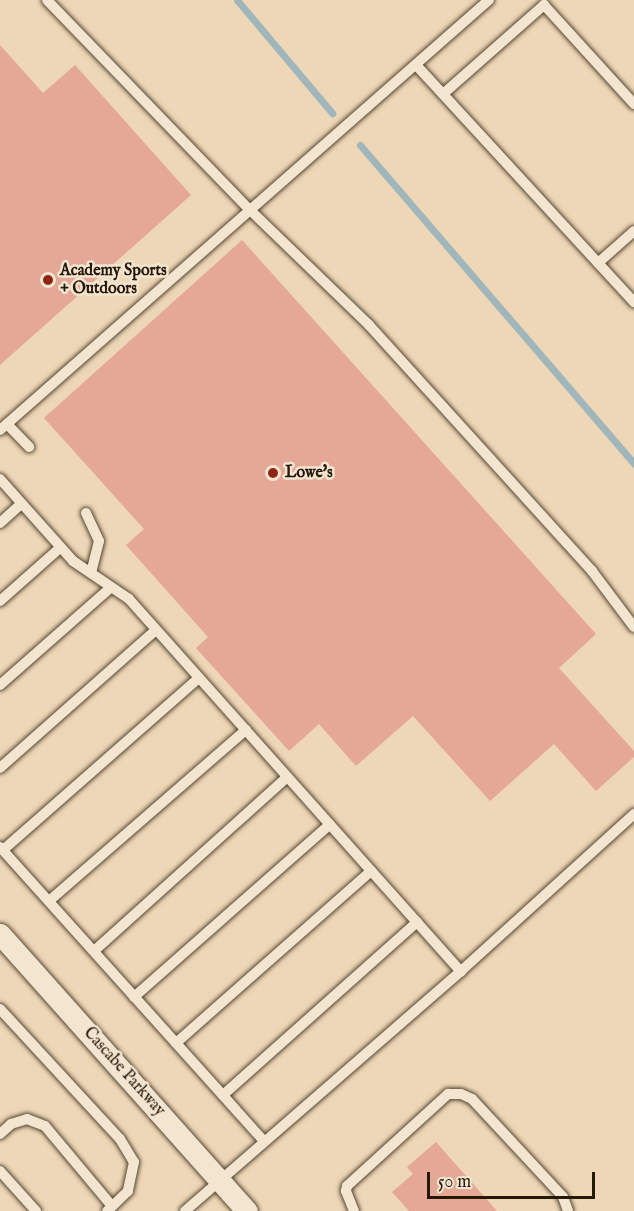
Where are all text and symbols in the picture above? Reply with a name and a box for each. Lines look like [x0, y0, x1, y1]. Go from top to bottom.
place label: Academy Sports + Outdoors [60, 261, 167, 299]
marker: Academy Sports + Outdoors [41, 273, 55, 287]
place label: Lowe's [285, 463, 333, 483]
marker: Lowe's [266, 466, 280, 480]
street label: Cascabe Parkway [79, 1024, 169, 1120]
scale bar [430, 1160, 598, 1198]
text: 50 m [438, 1171, 471, 1194]

